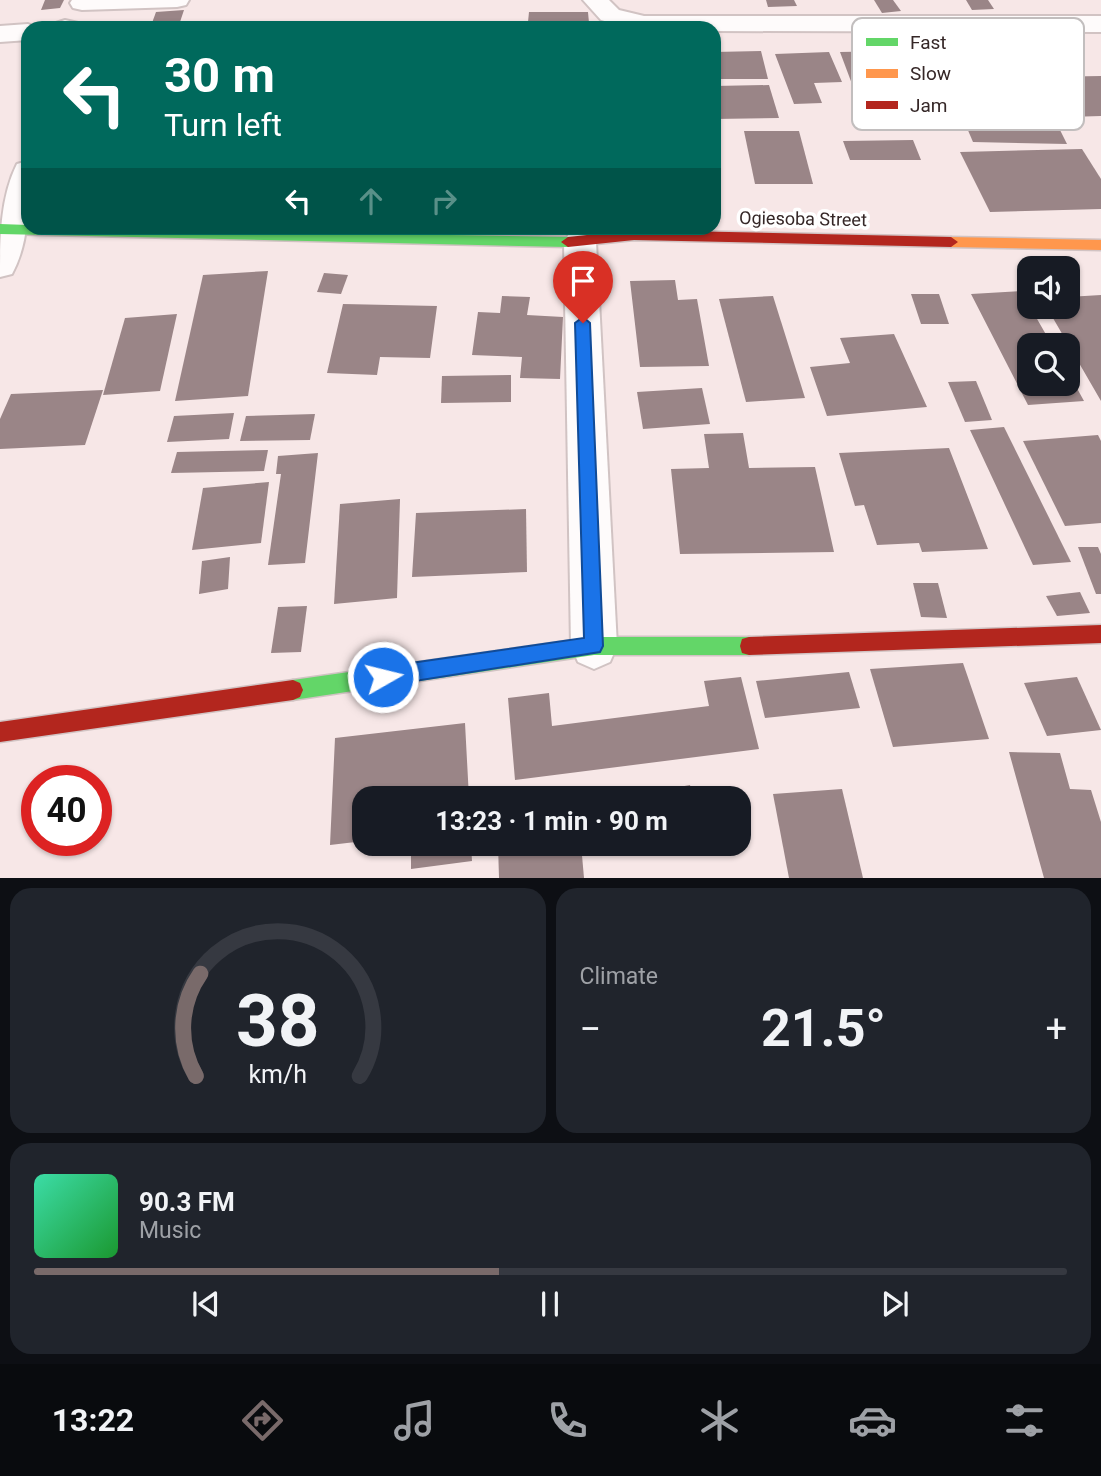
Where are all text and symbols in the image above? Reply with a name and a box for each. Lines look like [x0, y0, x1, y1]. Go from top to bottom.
legend [852, 18, 1084, 130]
text: Fast [910, 31, 947, 54]
text: 30 m [164, 47, 275, 104]
icon: left [49, 49, 140, 140]
text: Slow [910, 62, 951, 85]
text: Jam [910, 94, 947, 117]
text: Turn left [164, 106, 282, 144]
icon: left [279, 182, 317, 220]
icon: ahead [352, 182, 390, 220]
icon: right [425, 182, 463, 220]
street label: Ogiesoba Street [739, 207, 867, 230]
pin [553, 251, 613, 323]
map controls [1017, 256, 1080, 396]
button: sound [1017, 256, 1080, 319]
icon: arrive [564, 262, 602, 300]
button: search [1017, 333, 1080, 396]
position arrow [346, 640, 420, 714]
speed limit sign: 40 [21, 765, 112, 856]
text: 13:23 · 1 min · 90 m [435, 806, 668, 836]
text: Climate [580, 963, 658, 990]
text: 38 [236, 979, 320, 1065]
text: 21.5° [761, 998, 886, 1059]
text: − [580, 1007, 601, 1051]
text: + [1045, 1007, 1067, 1051]
text: km/h [248, 1060, 307, 1089]
text: 90.3 FM [139, 1187, 235, 1217]
text: Music [139, 1217, 201, 1244]
icon: previous [187, 1285, 225, 1323]
icon: pause [531, 1285, 569, 1323]
icon: next [876, 1285, 914, 1323]
icon: directions [238, 1396, 287, 1445]
icon: music [390, 1396, 439, 1445]
icon: phone [543, 1396, 592, 1445]
icon: climate [695, 1396, 744, 1445]
icon: car [848, 1396, 897, 1445]
icon: filters [1000, 1396, 1049, 1445]
text: 13:22 [52, 1401, 134, 1439]

